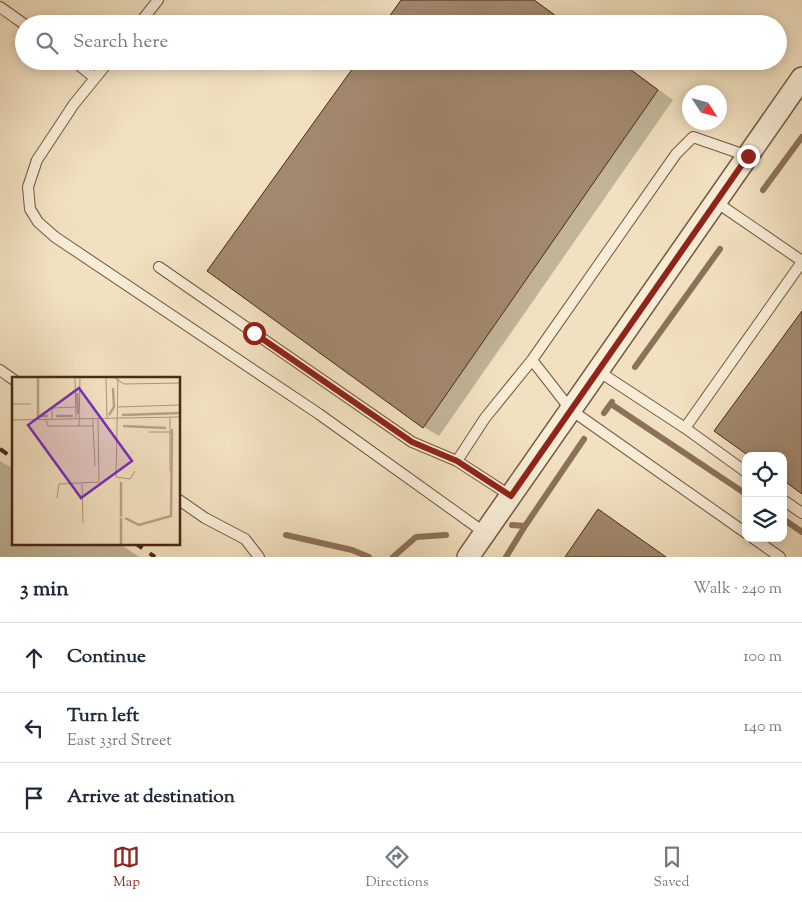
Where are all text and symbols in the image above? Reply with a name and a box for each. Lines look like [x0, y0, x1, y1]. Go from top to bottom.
search box [15, 15, 787, 70]
icon: search [33, 29, 61, 57]
text: Search here [73, 29, 168, 56]
north arrow [682, 85, 727, 130]
route end [737, 145, 760, 168]
route start [243, 322, 266, 345]
inset map [12, 377, 180, 544]
map controls [742, 452, 787, 542]
button: locate [742, 452, 787, 497]
button: layers [742, 497, 787, 542]
text: 3 min [20, 575, 69, 605]
text: Walk · 240 m [693, 578, 782, 601]
icon: ahead [20, 644, 48, 672]
text: Continue [67, 644, 146, 671]
text: 100 m [743, 646, 782, 669]
text: Turn left [67, 703, 139, 730]
icon: left [20, 714, 48, 742]
text: 140 m [744, 716, 782, 739]
text: East 33rd Street [67, 730, 172, 753]
icon: arrive [20, 784, 48, 812]
text: Arrive at destination [67, 784, 235, 811]
tab: Map [112, 843, 140, 893]
tab: Directions [365, 843, 429, 893]
tab: Saved [654, 843, 689, 893]

